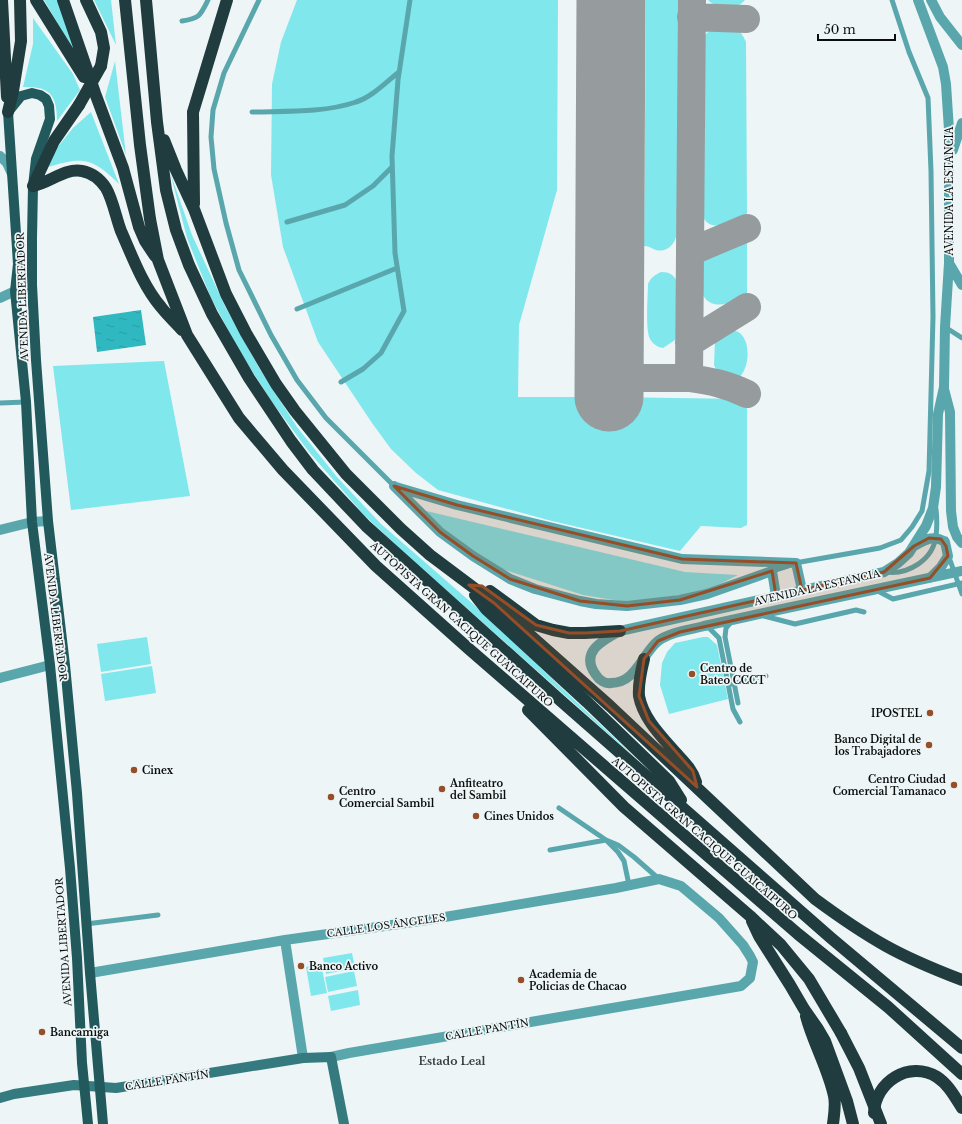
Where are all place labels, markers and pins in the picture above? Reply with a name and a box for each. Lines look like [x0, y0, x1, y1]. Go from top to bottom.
place label: Centro de Bateo CCCT [700, 662, 766, 687]
marker: Centro de Bateo CCCT [687, 669, 697, 679]
place label: IPOSTEL [871, 707, 922, 720]
marker: IPOSTEL [925, 708, 935, 718]
place label: Banco Digital de los Trabajadores [834, 733, 921, 758]
marker: Banco Digital de los Trabajadores [924, 740, 934, 750]
place label: Cinex [142, 764, 174, 777]
marker: Cinex [129, 765, 139, 775]
place label: Centro Ciudad Comercial Tamanaco [833, 773, 946, 798]
place label: Anfiteatro del Sambil [449, 777, 507, 802]
marker: Centro Ciudad Comercial Tamanaco [949, 780, 959, 790]
marker: Anfiteatro del Sambil [437, 784, 447, 794]
place label: Centro Comercial Sambil [339, 785, 435, 810]
marker: Centro Comercial Sambil [326, 792, 336, 802]
place label: Cines Unidos [484, 810, 554, 823]
marker: Cines Unidos [471, 811, 481, 821]
place label: Banco Activo [309, 960, 378, 973]
marker: Banco Activo [296, 961, 306, 971]
place label: Academia de Policias de Chacao [528, 968, 627, 993]
marker: Academia de Policias de Chacao [516, 975, 526, 985]
place label: Bancamiga [50, 1026, 109, 1039]
marker: Bancamiga [37, 1027, 47, 1037]

